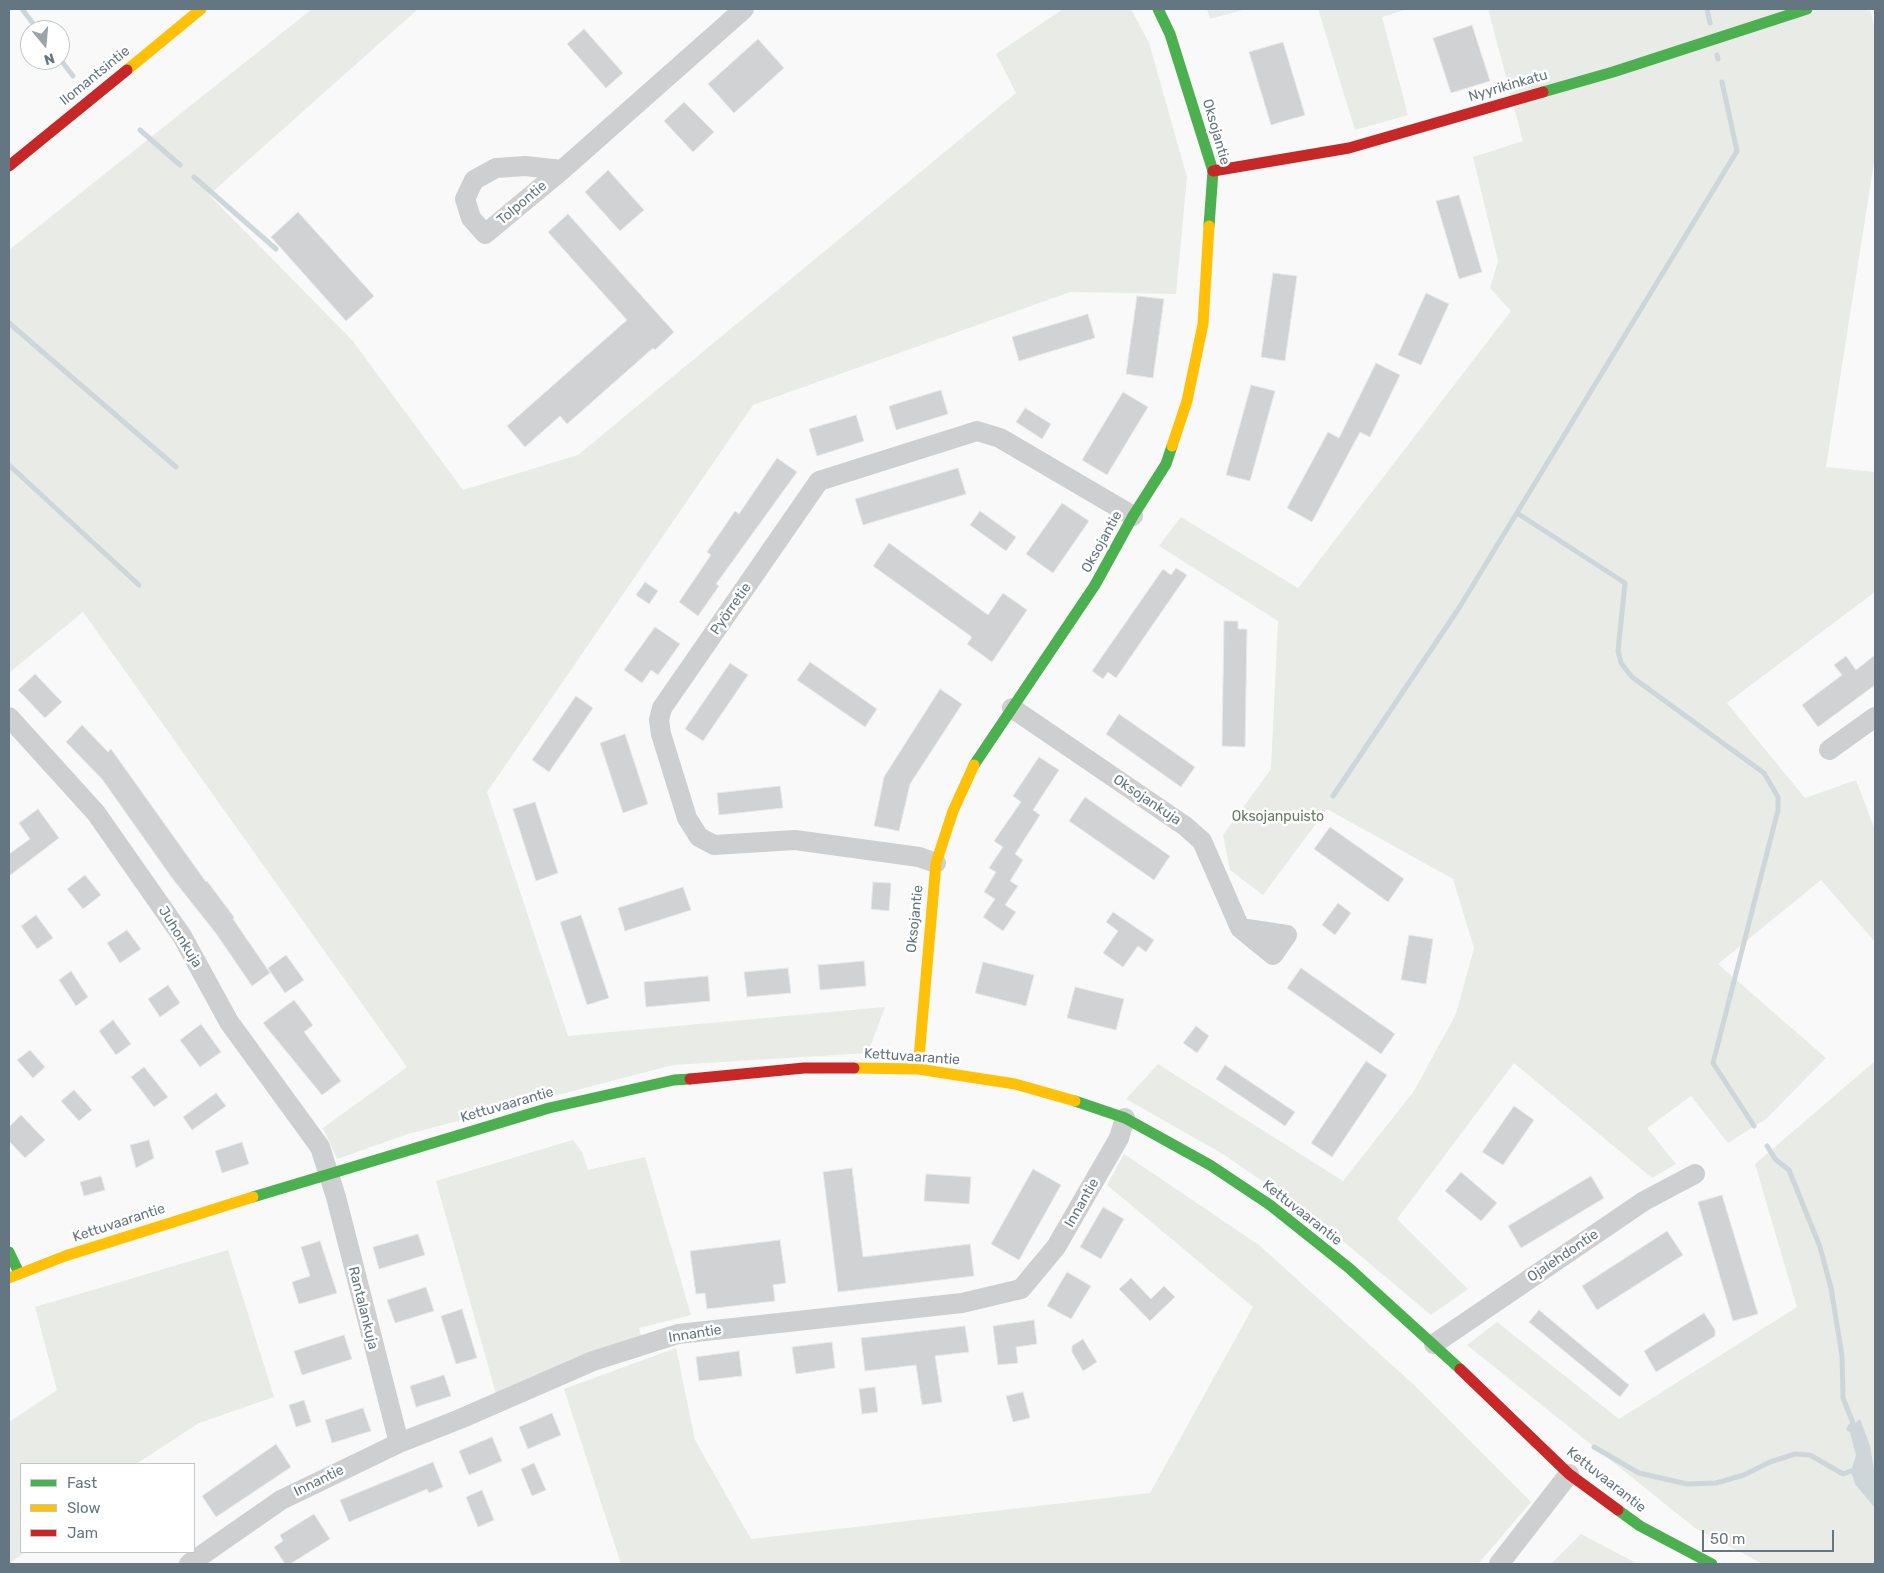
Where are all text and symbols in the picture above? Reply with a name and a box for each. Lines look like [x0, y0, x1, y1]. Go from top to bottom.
north arrow [20, 20, 70, 70]
street label: Ilomantsintie [57, 43, 133, 109]
text: N [42, 49, 57, 68]
street label: Nyyrikinkatu [1466, 67, 1550, 105]
street label: Oksojantie [1199, 97, 1233, 167]
street label: Tolpontie [494, 177, 550, 229]
street label: Oksojantie [1078, 508, 1126, 576]
street label: Pyörretie [707, 580, 755, 638]
street label: Oksojankuja [1110, 771, 1184, 829]
park label: Oksojanpuisto [1232, 809, 1324, 825]
street label: Oksojantie [903, 884, 927, 954]
street label: Juhonkuja [155, 903, 205, 971]
street label: Kettuvaarantie [863, 1045, 961, 1069]
street label: Kettuvaarantie [458, 1084, 556, 1126]
street label: Innantie [1061, 1176, 1103, 1230]
street label: Kettuvaarantie [1259, 1177, 1345, 1249]
street label: Kettuvaarantie [71, 1200, 167, 1246]
street label: Ojalehdontie [1524, 1226, 1602, 1286]
street label: Rantalankuja [345, 1265, 381, 1351]
street label: Innantie [667, 1322, 723, 1346]
street label: Kettuvaarantie [1563, 1444, 1649, 1516]
street label: Innantie [291, 1462, 347, 1500]
legend [20, 1463, 195, 1553]
text: Fast [67, 1474, 97, 1492]
text: Slow [67, 1499, 100, 1517]
scale bar [1704, 1520, 1836, 1552]
text: Jam [67, 1524, 98, 1542]
text: 50 m [1710, 1530, 1745, 1548]

